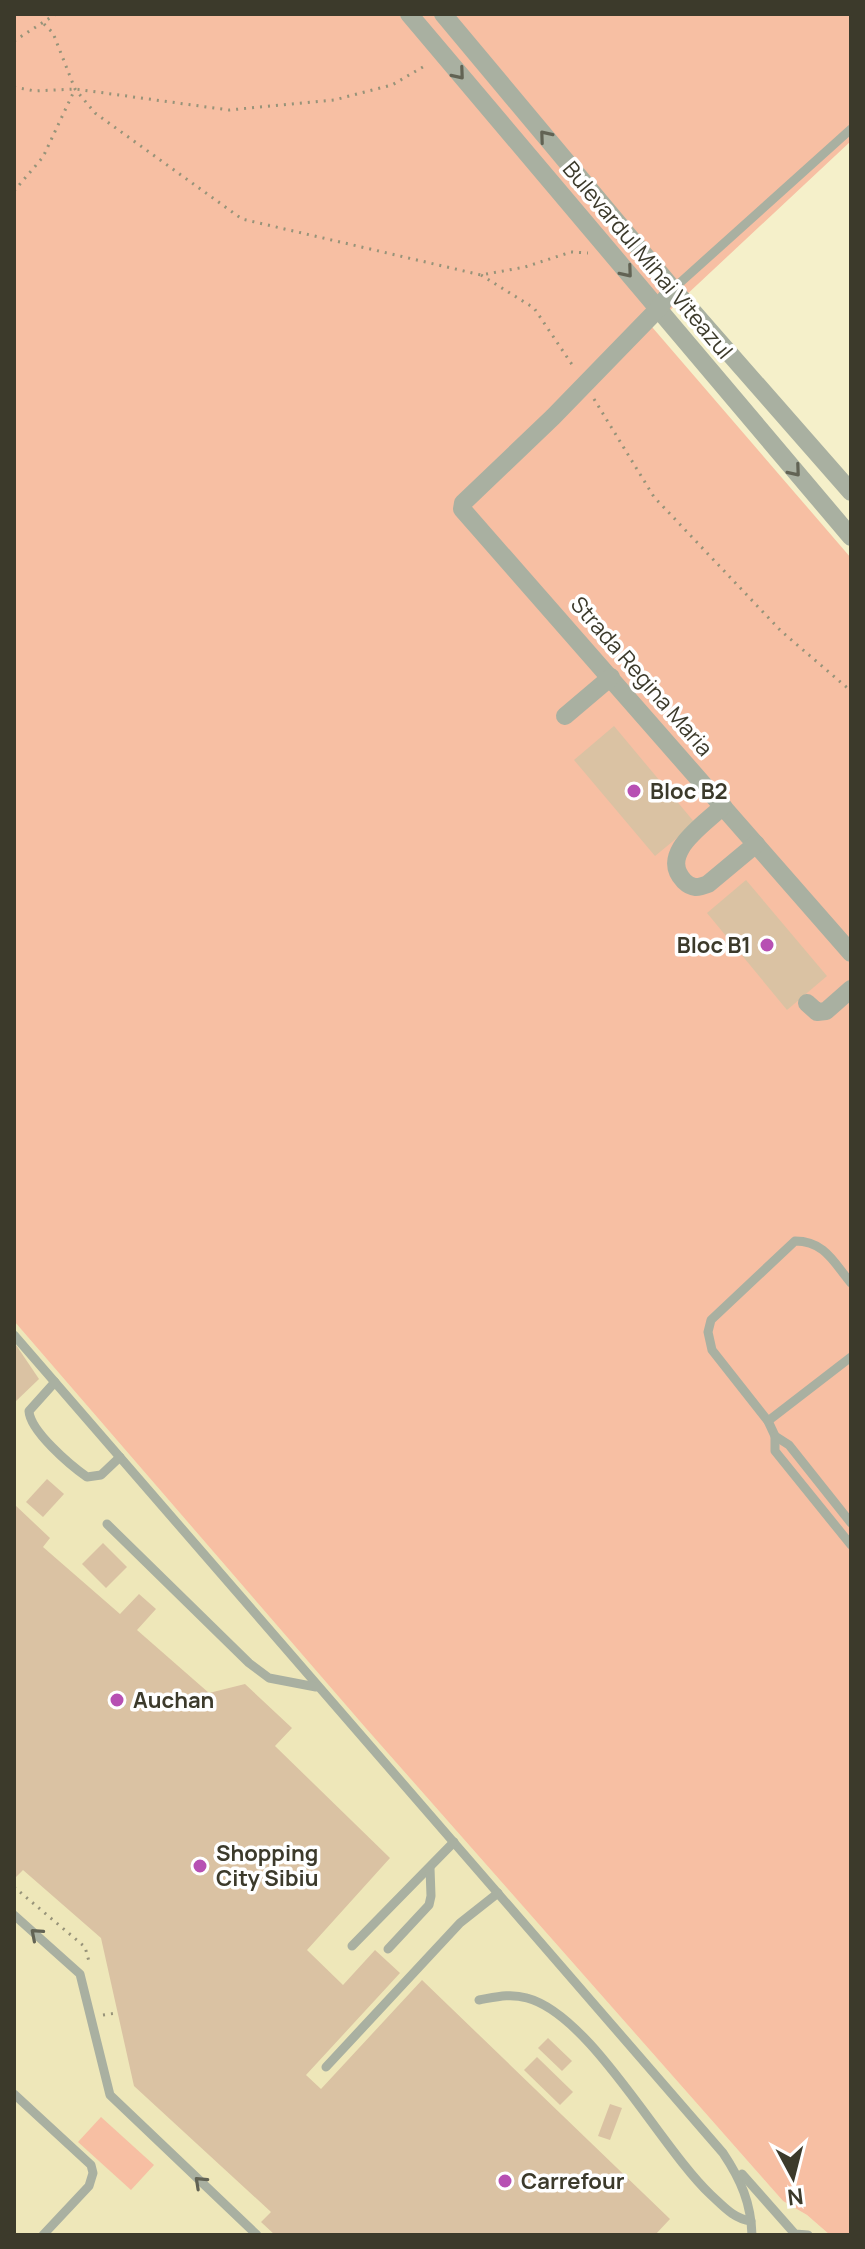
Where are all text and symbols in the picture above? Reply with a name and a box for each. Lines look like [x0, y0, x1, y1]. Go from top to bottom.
one-way arrow [449, 64, 464, 79]
one-way arrow [540, 130, 555, 145]
street label: Bulevardul Mihai Viteazul [556, 155, 740, 365]
one-way arrow [617, 263, 632, 277]
one-way arrow [785, 461, 800, 476]
street label: Strada Regina Maria [564, 590, 720, 762]
place label: Bloc B2 [650, 776, 728, 806]
marker: Bloc B2 [625, 782, 643, 800]
place label: Bloc B1 [677, 930, 751, 960]
marker: Bloc B1 [758, 936, 776, 954]
place label: Auchan [133, 1685, 214, 1715]
marker: Auchan [108, 1691, 126, 1709]
place label: Shopping City Sibiu [216, 1838, 318, 1893]
marker: Shopping City Sibiu [191, 1857, 209, 1875]
one-way arrow [31, 1930, 45, 1944]
north arrow [753, 2137, 833, 2217]
place label: Carrefour [521, 2166, 625, 2196]
marker: Carrefour [496, 2172, 514, 2190]
one-way arrow [195, 2177, 210, 2191]
text: N [786, 2181, 805, 2213]

